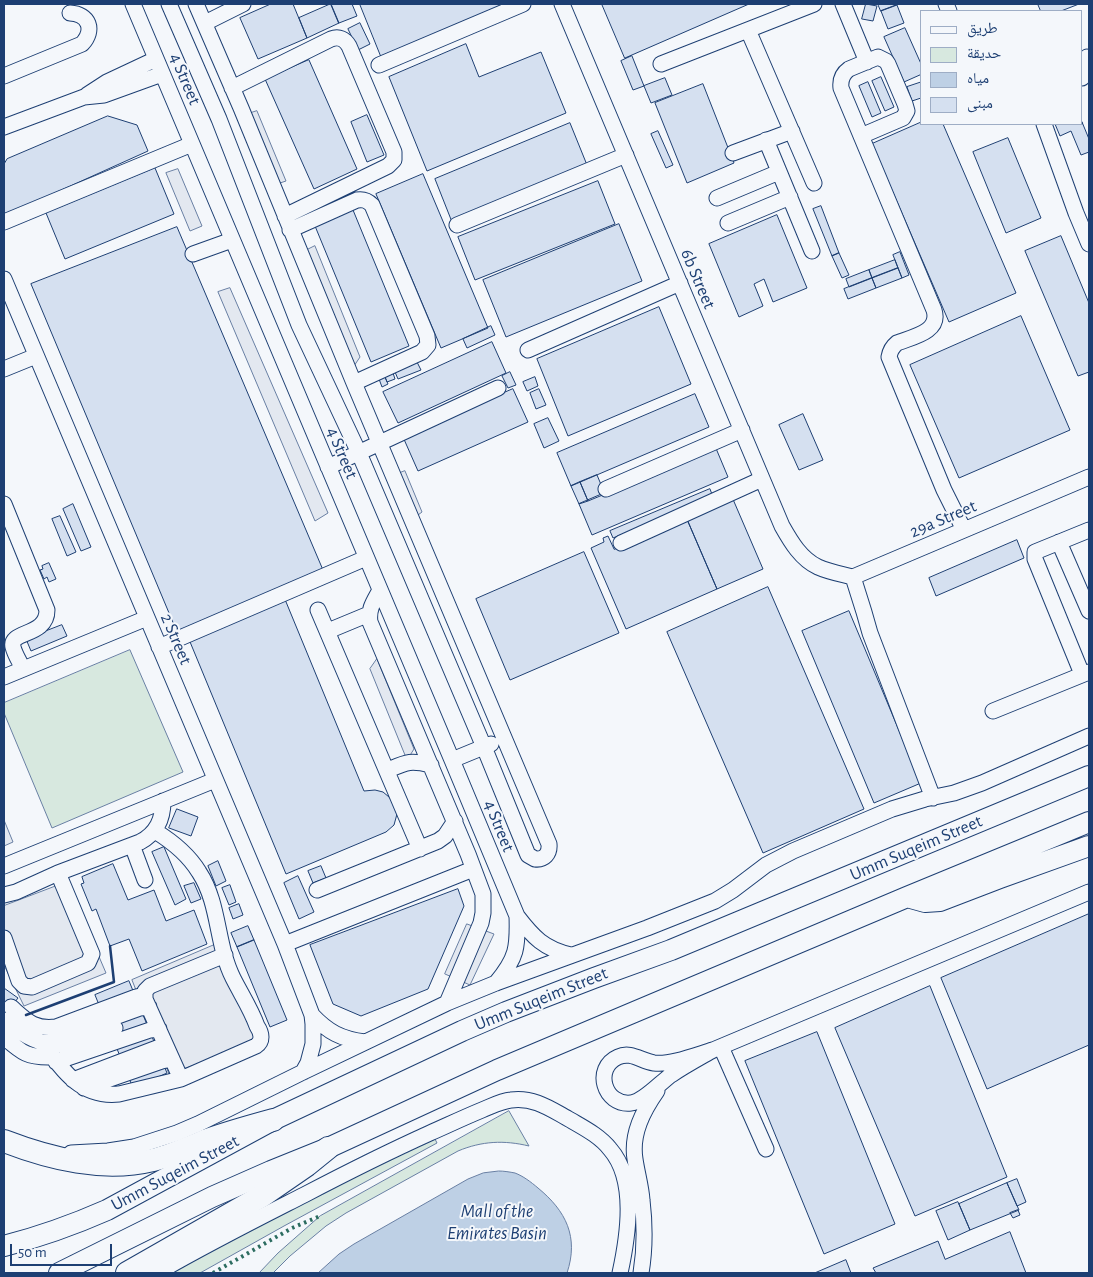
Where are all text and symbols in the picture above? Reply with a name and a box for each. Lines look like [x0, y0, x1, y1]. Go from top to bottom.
legend [920, 10, 1083, 125]
text: طريق [967, 21, 998, 36]
text: حديقة [967, 46, 1001, 61]
street label: 4 Street [165, 50, 205, 108]
text: مياه [967, 71, 989, 86]
text: مبنى [967, 96, 993, 111]
street label: 6b Street [676, 246, 720, 312]
street label: 4 Street [322, 424, 362, 482]
street label: 29a Street [906, 495, 980, 543]
street label: 2 Street [156, 610, 196, 668]
street label: 4 Street [479, 797, 519, 855]
street label: Umm Suqeim Street [847, 810, 985, 886]
street label: Umm Suqeim Street [471, 962, 611, 1036]
street label: Umm Suqeim Street [107, 1130, 243, 1216]
water label: Mall of the Emirates Basin [447, 1200, 547, 1244]
scale bar [12, 1234, 115, 1266]
text: 50 m [18, 1245, 47, 1260]

